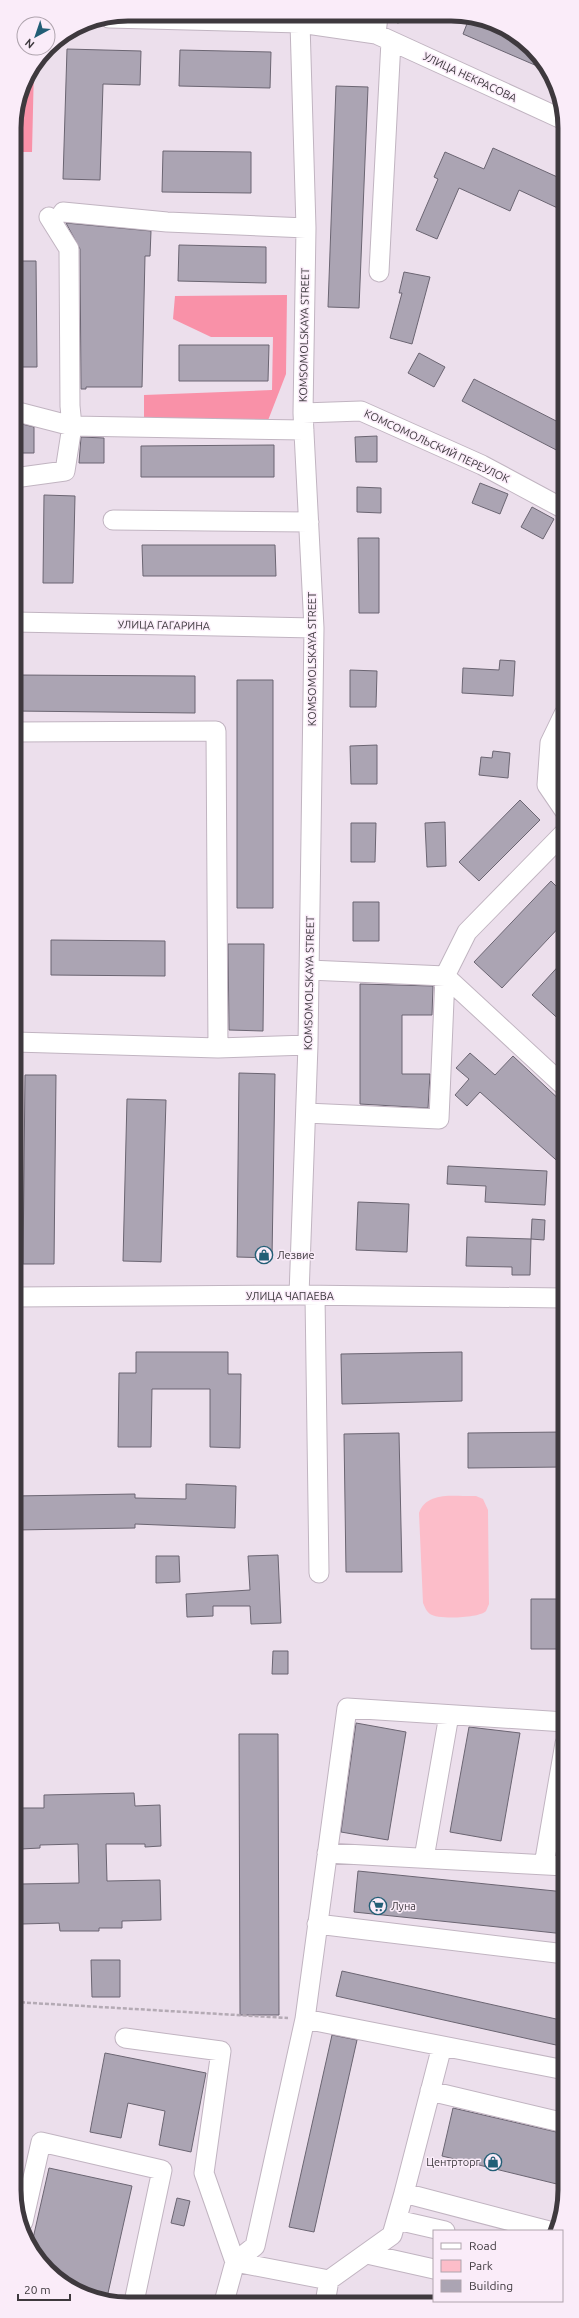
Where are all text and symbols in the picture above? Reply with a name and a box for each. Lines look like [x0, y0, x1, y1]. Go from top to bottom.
north arrow [16, 16, 56, 56]
text: N [23, 36, 37, 51]
street label: УЛИЦА НЕКРАСОВА [421, 50, 519, 104]
street label: KOMSOMOLSKAYA STREET [297, 268, 311, 402]
street label: КОМСОМОЛЬСКИЙ ПЕРЕУЛОК [363, 407, 512, 485]
street label: KOMSOMOLSKAYA STREET [306, 592, 318, 726]
street label: УЛИЦА ГАГАРИНА [118, 618, 211, 632]
street label: KOMSOMOLSKAYA STREET [302, 916, 316, 1050]
shop icon: Лезвие [254, 1245, 274, 1265]
place label: Лезвие [277, 1249, 315, 1261]
street label: УЛИЦА ЧАПАЕВА [246, 1290, 335, 1302]
supermarket icon: Луна [368, 1896, 388, 1916]
place label: Луна [391, 1900, 416, 1912]
shop icon: Центрторг [483, 2152, 503, 2172]
place label: Центрторг [426, 2156, 481, 2168]
legend [433, 2230, 563, 2302]
text: Road [469, 2239, 497, 2252]
text: Park [469, 2259, 493, 2272]
scale bar [18, 2276, 70, 2302]
text: Building [469, 2279, 513, 2292]
text: 20 m [24, 2283, 51, 2296]

